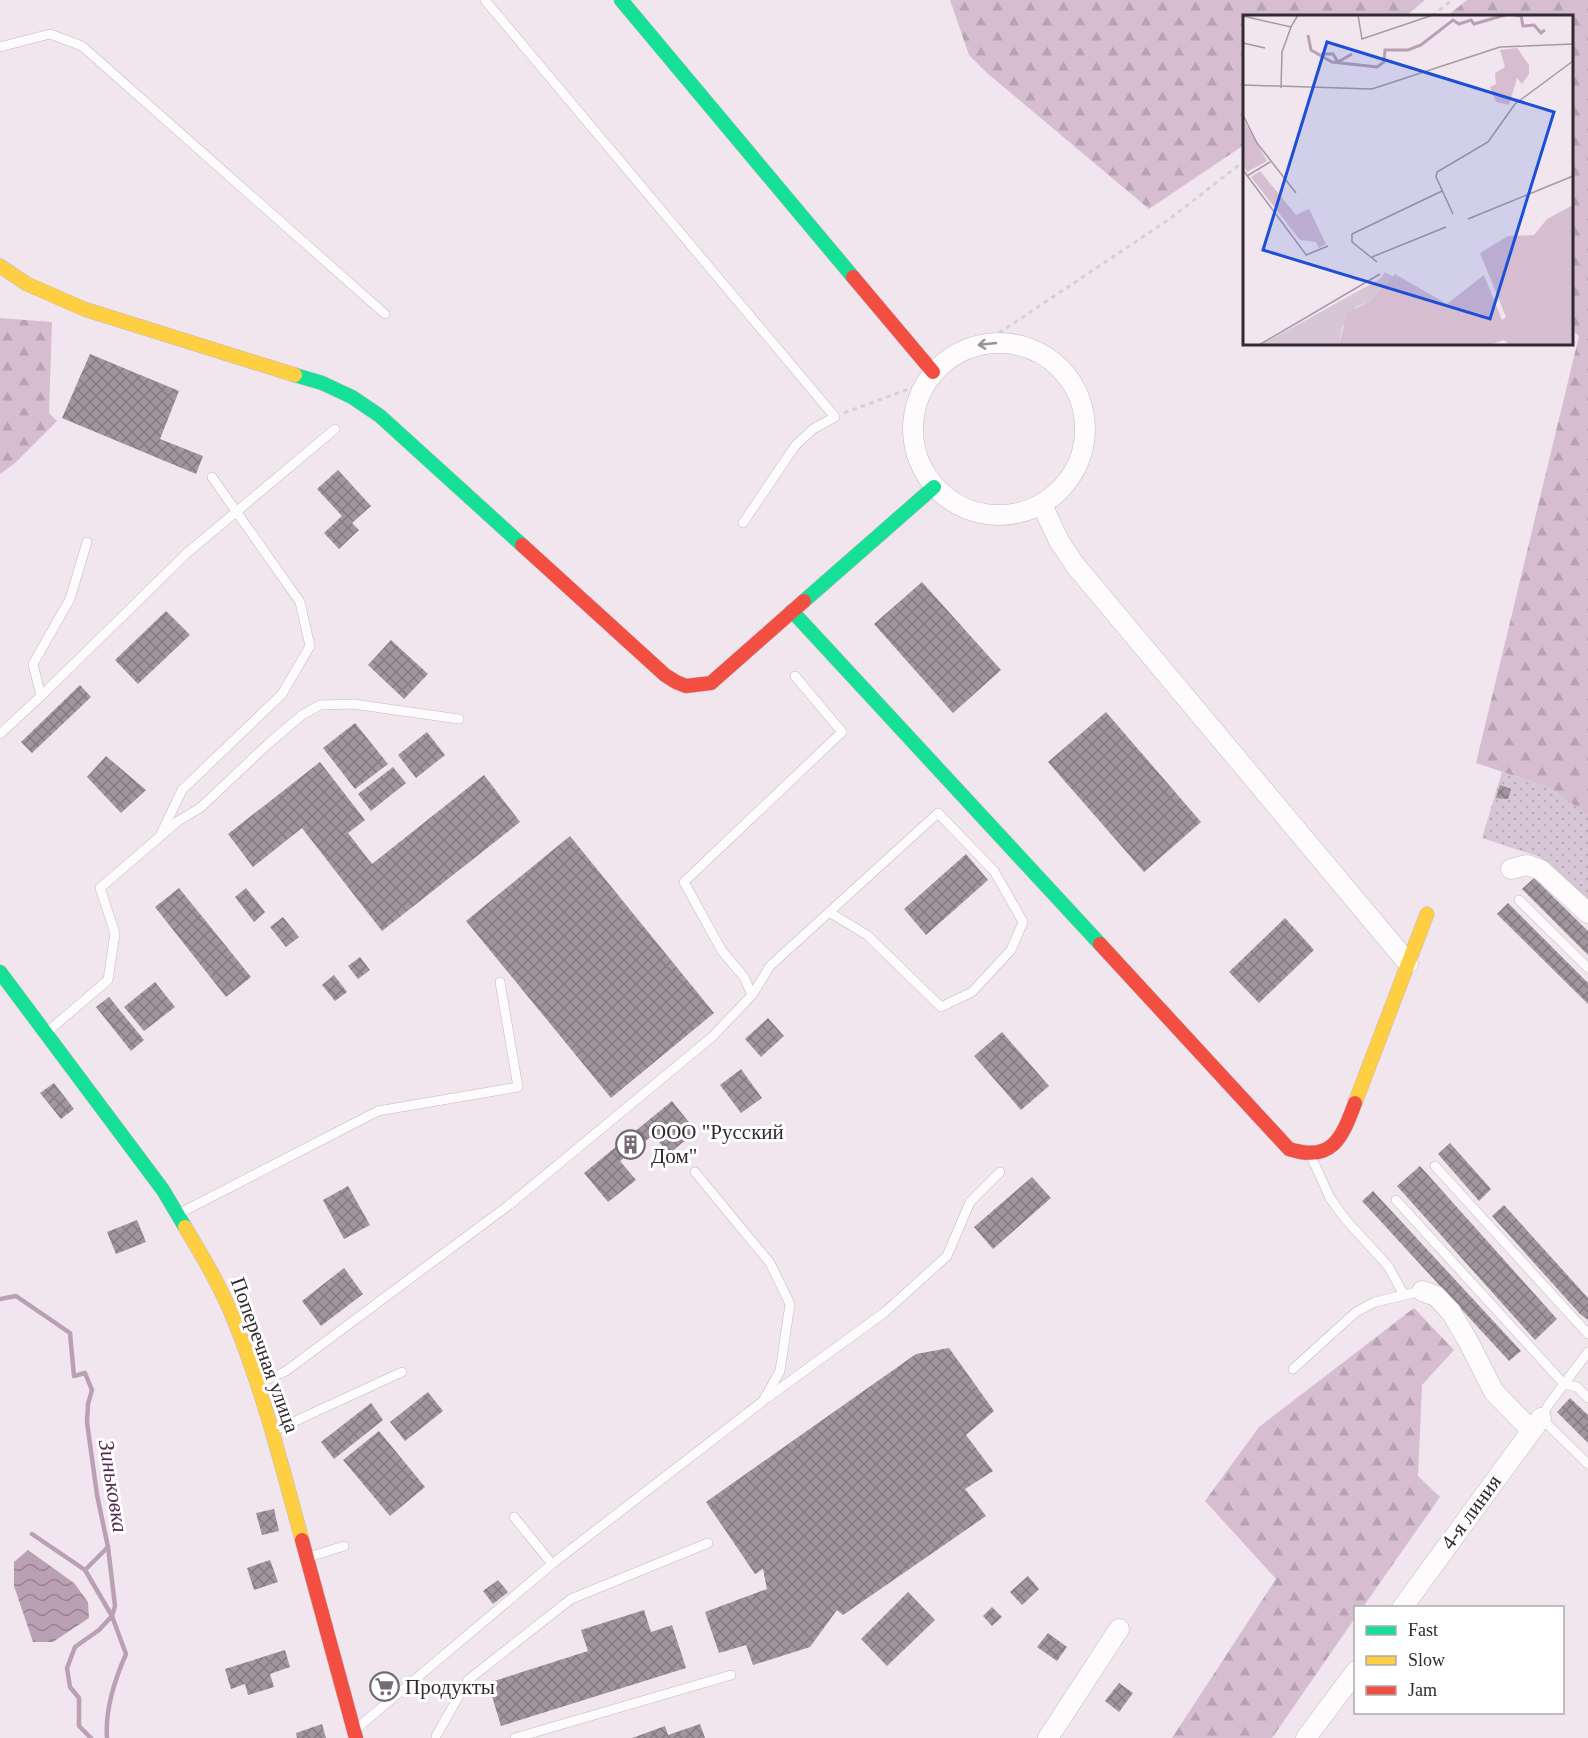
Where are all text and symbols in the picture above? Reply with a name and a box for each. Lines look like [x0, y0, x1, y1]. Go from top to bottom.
inset map [1243, 15, 1573, 345]
one-way arrow [978, 339, 998, 350]
place label: ООО "Русский Дом" [651, 1120, 784, 1168]
building icon: ООО "Русский Дом" [614, 1128, 646, 1160]
street label: Поперечная улица [226, 1274, 304, 1437]
water label: Зиньковка [94, 1438, 133, 1534]
street label: 4-я линия [1436, 1470, 1506, 1554]
legend [1354, 1606, 1564, 1714]
text: Fast [1408, 1620, 1438, 1640]
text: Slow [1408, 1650, 1445, 1670]
supermarket icon: Продукты [368, 1671, 400, 1703]
place label: Продукты [405, 1675, 495, 1699]
text: Jam [1408, 1680, 1437, 1700]

